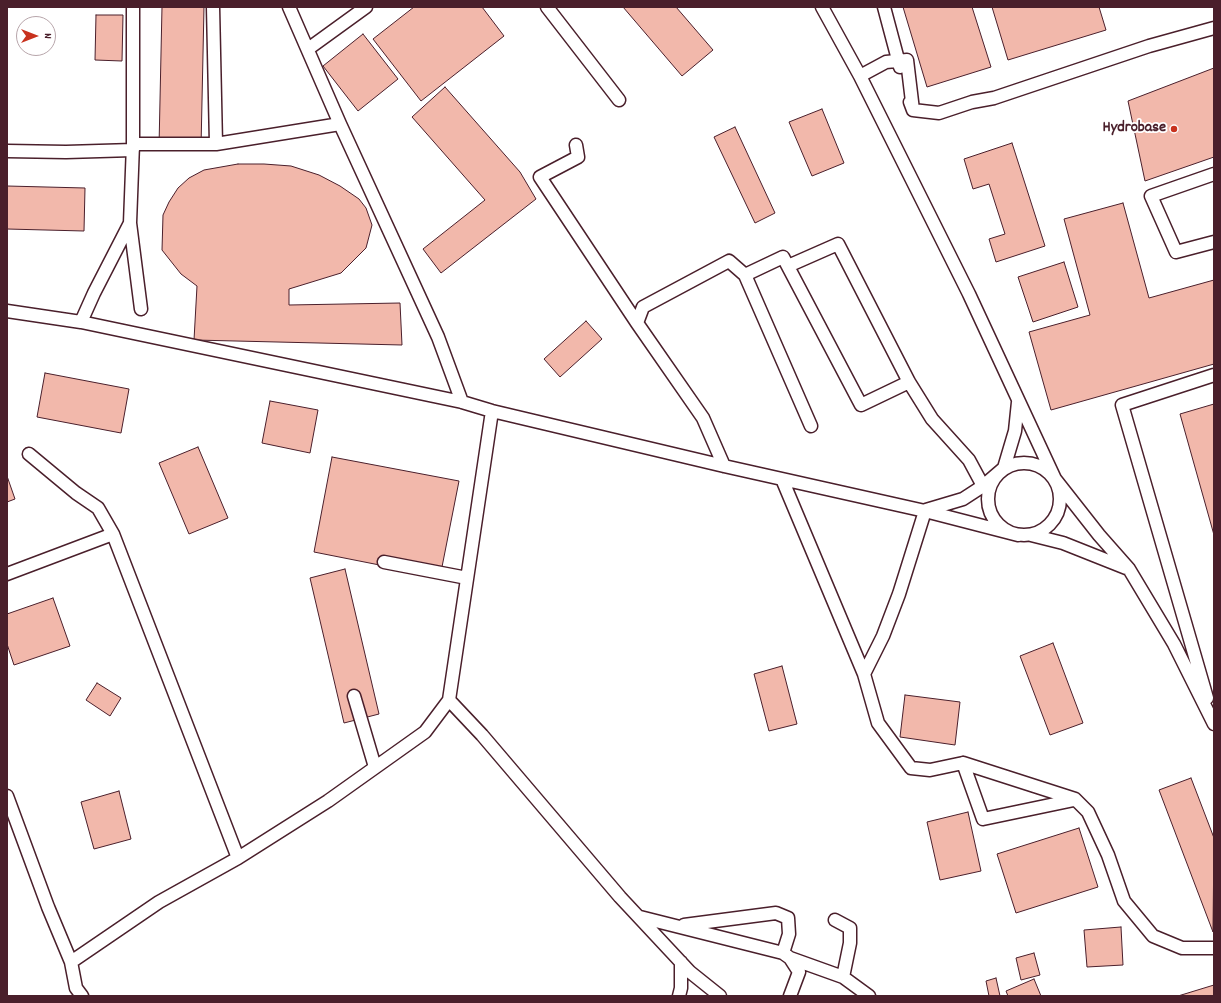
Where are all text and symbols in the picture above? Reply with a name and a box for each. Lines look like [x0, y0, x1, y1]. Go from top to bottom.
north arrow [16, 16, 56, 56]
text: N [39, 33, 55, 39]
place label: Hydrobase [1103, 119, 1166, 139]
marker: Hydrobase [1169, 124, 1179, 134]

